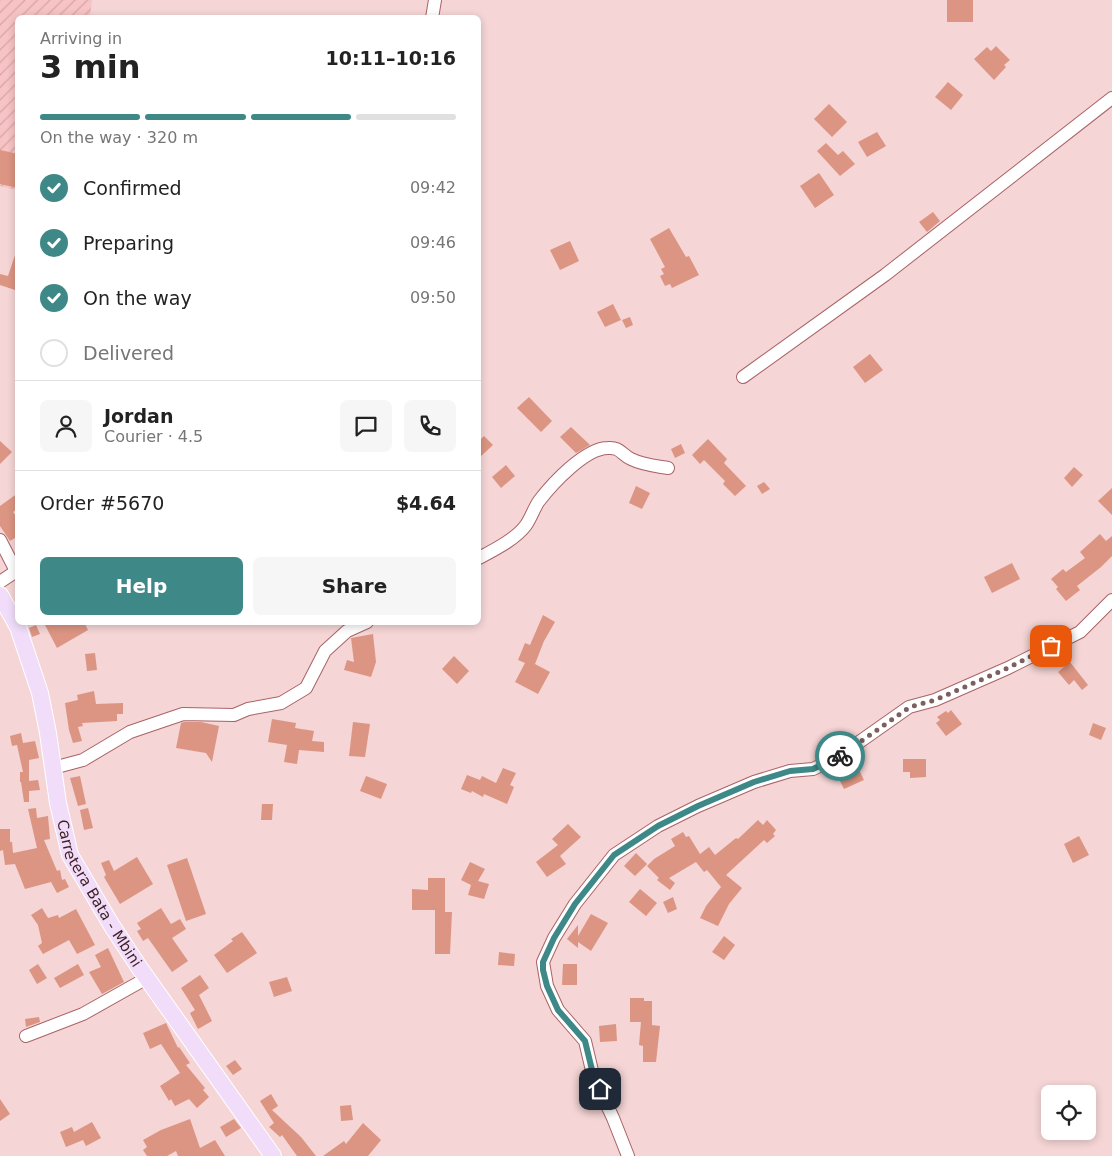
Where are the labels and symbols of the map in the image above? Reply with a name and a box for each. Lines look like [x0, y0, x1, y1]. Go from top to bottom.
pin [1030, 625, 1072, 667]
courier [815, 731, 865, 781]
street label: Carretera Bata - Mbini [53, 818, 146, 970]
pin [579, 1068, 621, 1110]

